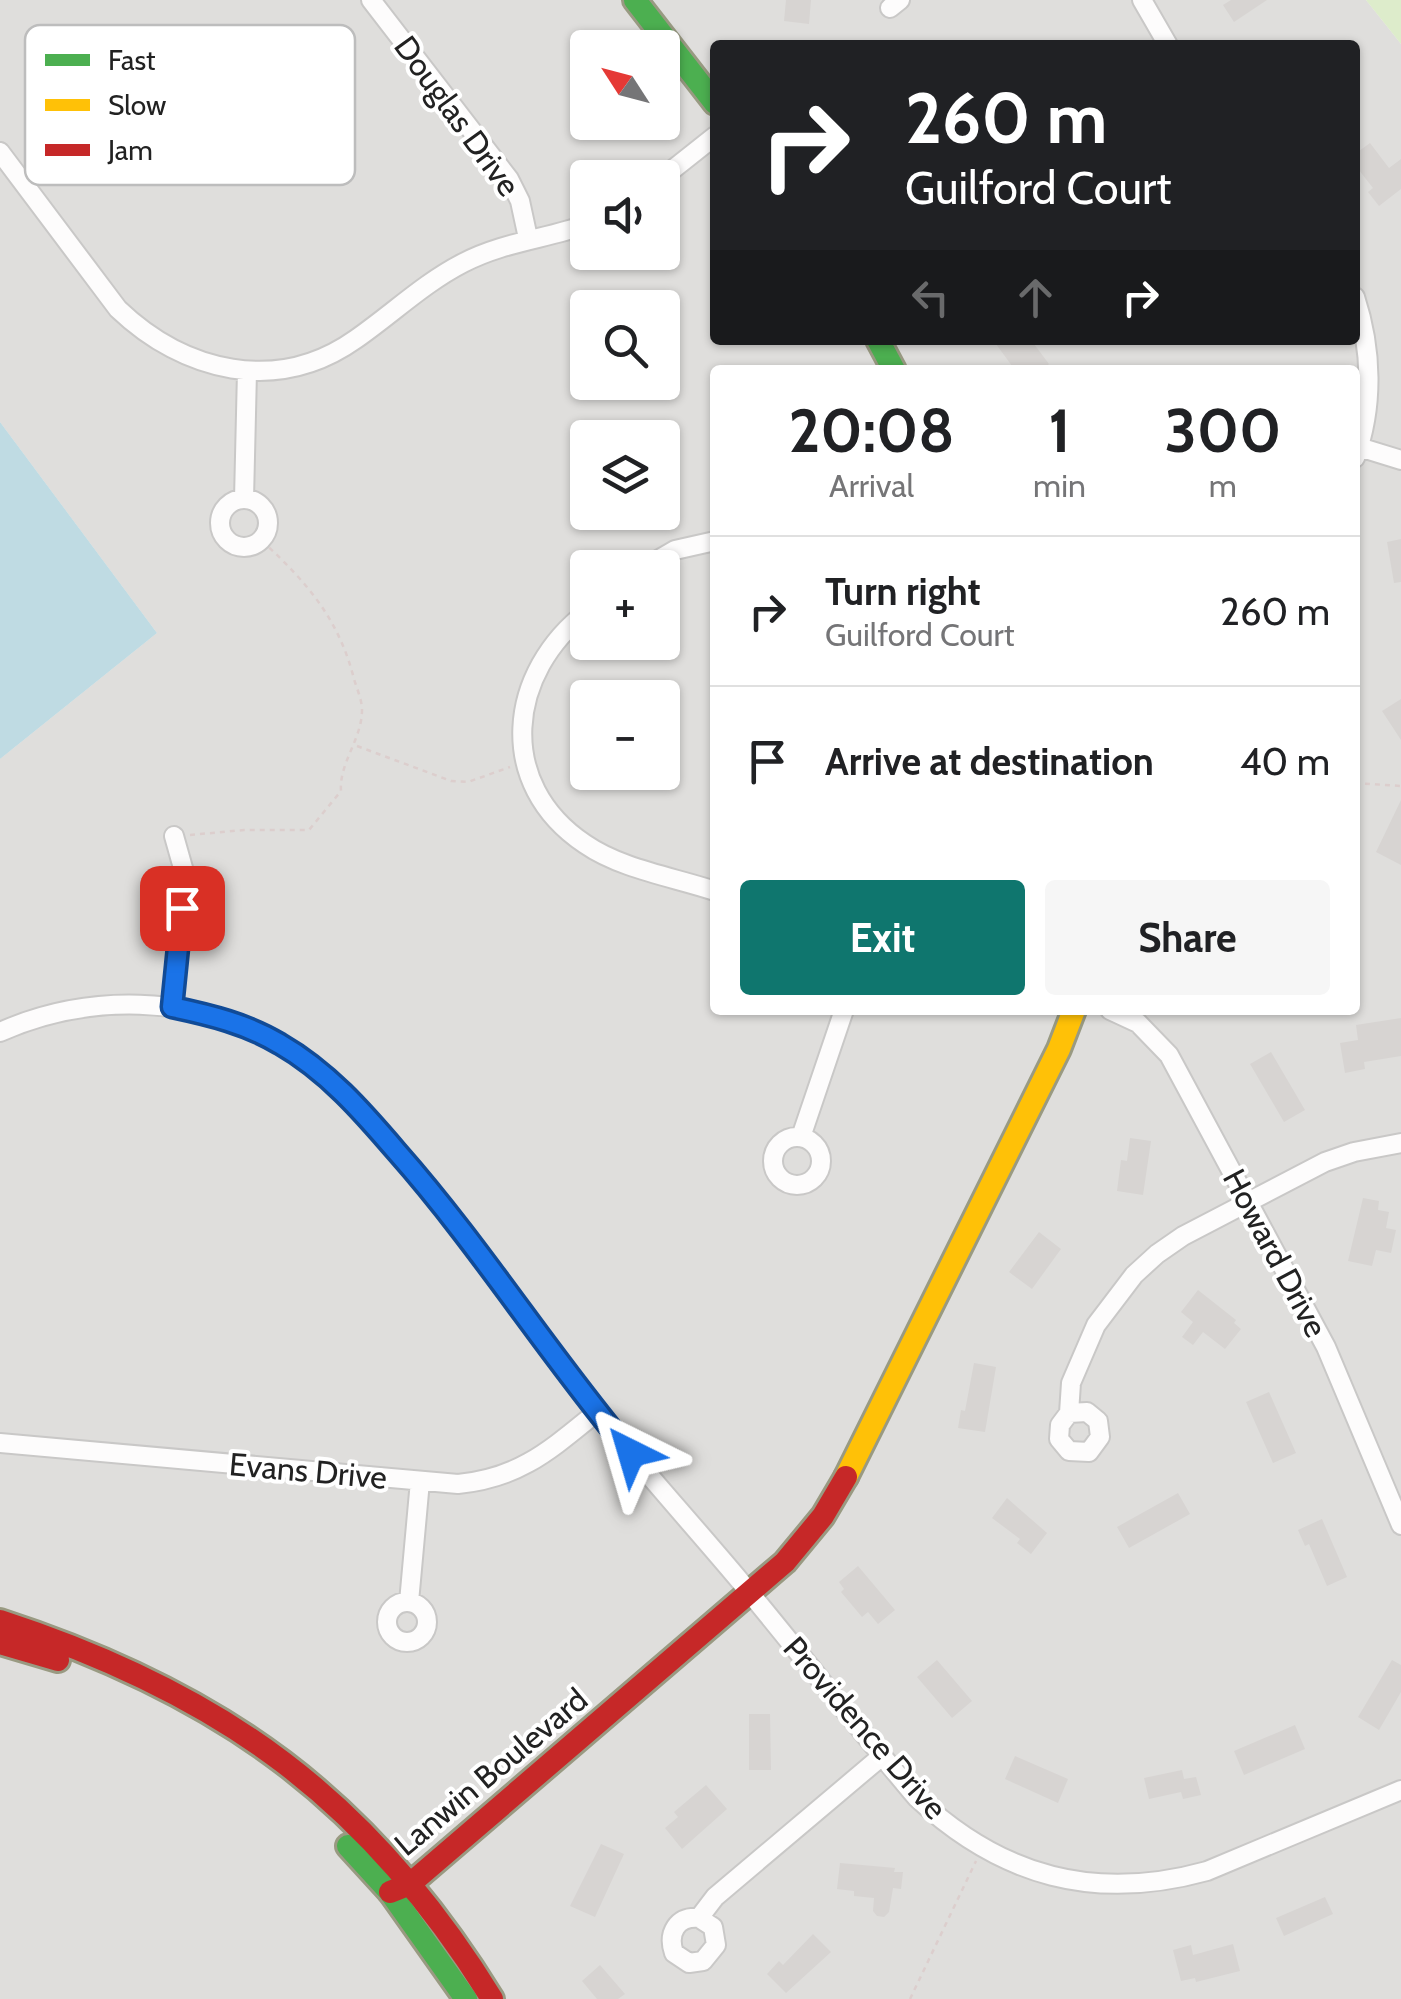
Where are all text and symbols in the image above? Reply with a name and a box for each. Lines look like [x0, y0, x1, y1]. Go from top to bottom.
legend [25, 25, 355, 185]
street label: Douglas Drive [386, 28, 529, 203]
north arrow [570, 30, 680, 140]
map controls [570, 30, 680, 790]
text: Fast [108, 43, 156, 77]
text: 260 m [905, 75, 1107, 161]
icon: right [740, 80, 870, 210]
text: Slow [108, 88, 166, 122]
text: Jam [107, 133, 153, 167]
button: sound [570, 160, 680, 270]
text: Guilford Court [905, 161, 1171, 215]
icon: left [903, 270, 958, 325]
icon: ahead [1008, 270, 1063, 325]
icon: right [1113, 270, 1168, 325]
button: search [570, 290, 680, 400]
text: 20:08 [789, 394, 955, 467]
text: 1 [1048, 394, 1071, 467]
text: 300 [1164, 394, 1281, 467]
button: layers [570, 420, 680, 530]
text: Arrival [829, 466, 914, 505]
text: min [1033, 466, 1086, 505]
text: m [1209, 466, 1237, 505]
button: + [570, 550, 680, 660]
text: Turn right [825, 568, 981, 615]
icon: right [740, 584, 795, 639]
text: 260 m [1220, 588, 1330, 635]
text: Guilford Court [825, 615, 1014, 654]
button: − [570, 680, 680, 790]
icon: arrive [740, 734, 795, 789]
text: Arrive at destination [825, 738, 1154, 785]
text: 40 m [1240, 738, 1330, 785]
pin [140, 866, 225, 951]
button: Exit [740, 880, 1025, 995]
button: Share [1045, 880, 1330, 995]
icon: arrive [155, 881, 210, 936]
street label: Howard Drive [1215, 1162, 1336, 1343]
position arrow [579, 1401, 683, 1505]
street label: Evans Drive [228, 1444, 389, 1497]
street label: Providence Drive [775, 1628, 955, 1827]
street label: Lanwin Boulevard [386, 1680, 595, 1864]

